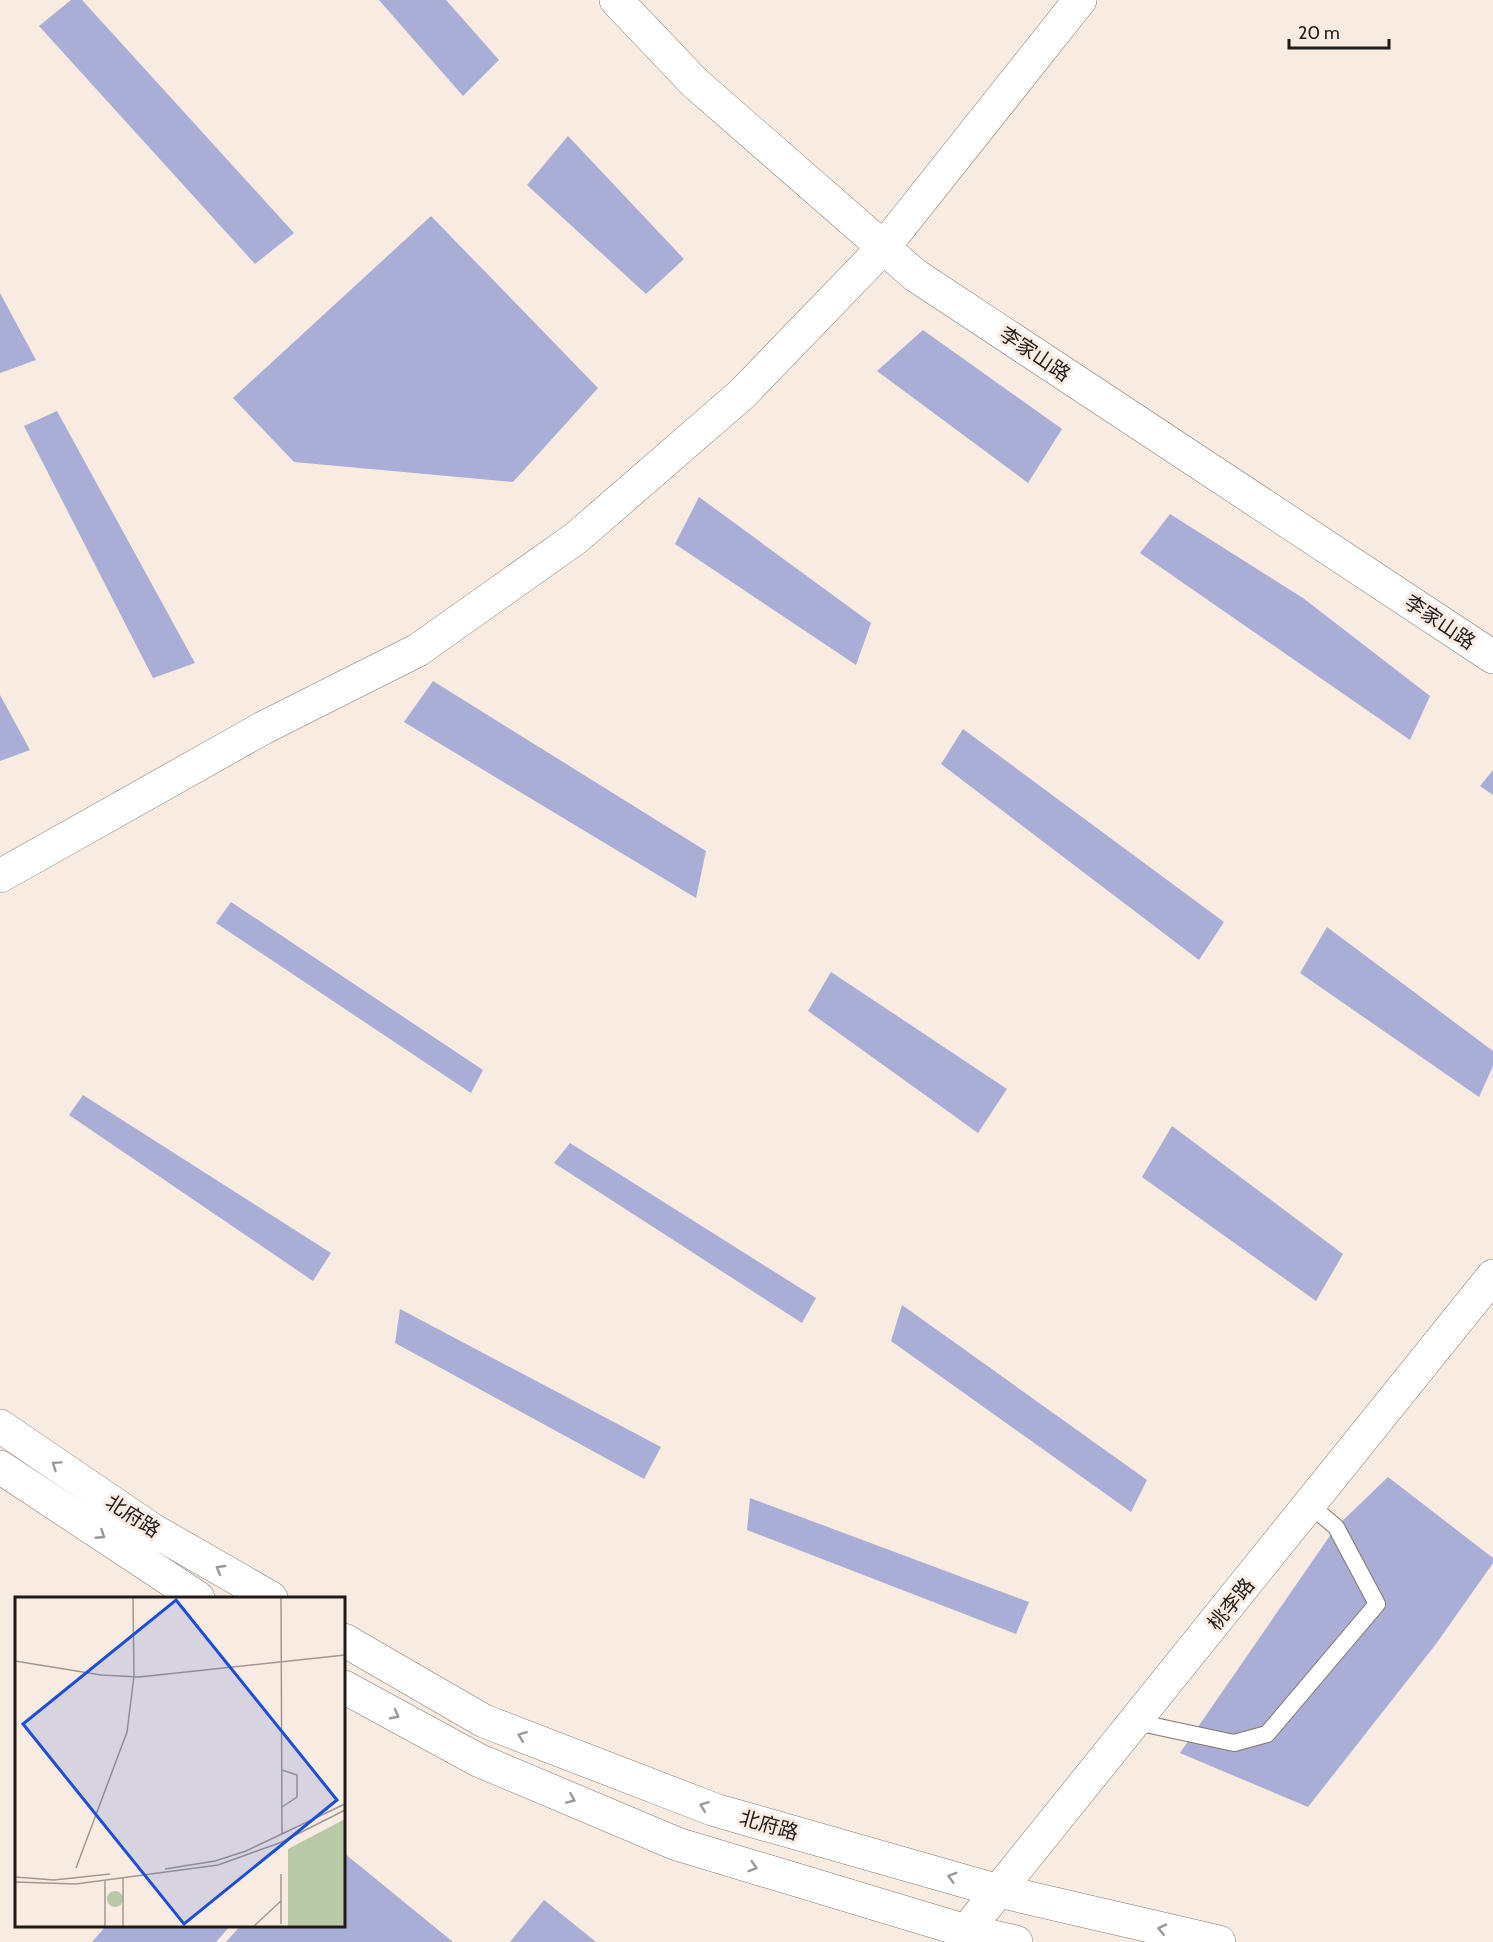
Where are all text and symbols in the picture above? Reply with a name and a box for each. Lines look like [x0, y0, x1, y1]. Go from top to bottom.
scale bar [1289, 12, 1390, 50]
text: 20 m [1298, 22, 1340, 44]
street label: 李家山路 [995, 322, 1075, 386]
street label: 李家山路 [1400, 590, 1480, 654]
one-way arrow [52, 1460, 62, 1472]
street label: 北府路 [101, 1490, 165, 1542]
one-way arrow [95, 1527, 105, 1539]
one-way arrow [216, 1565, 227, 1577]
street label: 桃李路 [1203, 1573, 1259, 1635]
inset map [15, 1597, 345, 1927]
one-way arrow [389, 1708, 399, 1719]
one-way arrow [517, 1731, 528, 1743]
one-way arrow [564, 1792, 575, 1804]
one-way arrow [699, 1800, 710, 1813]
street label: 北府路 [737, 1805, 801, 1845]
one-way arrow [747, 1860, 758, 1872]
one-way arrow [947, 1872, 958, 1884]
one-way arrow [1157, 1923, 1167, 1936]

